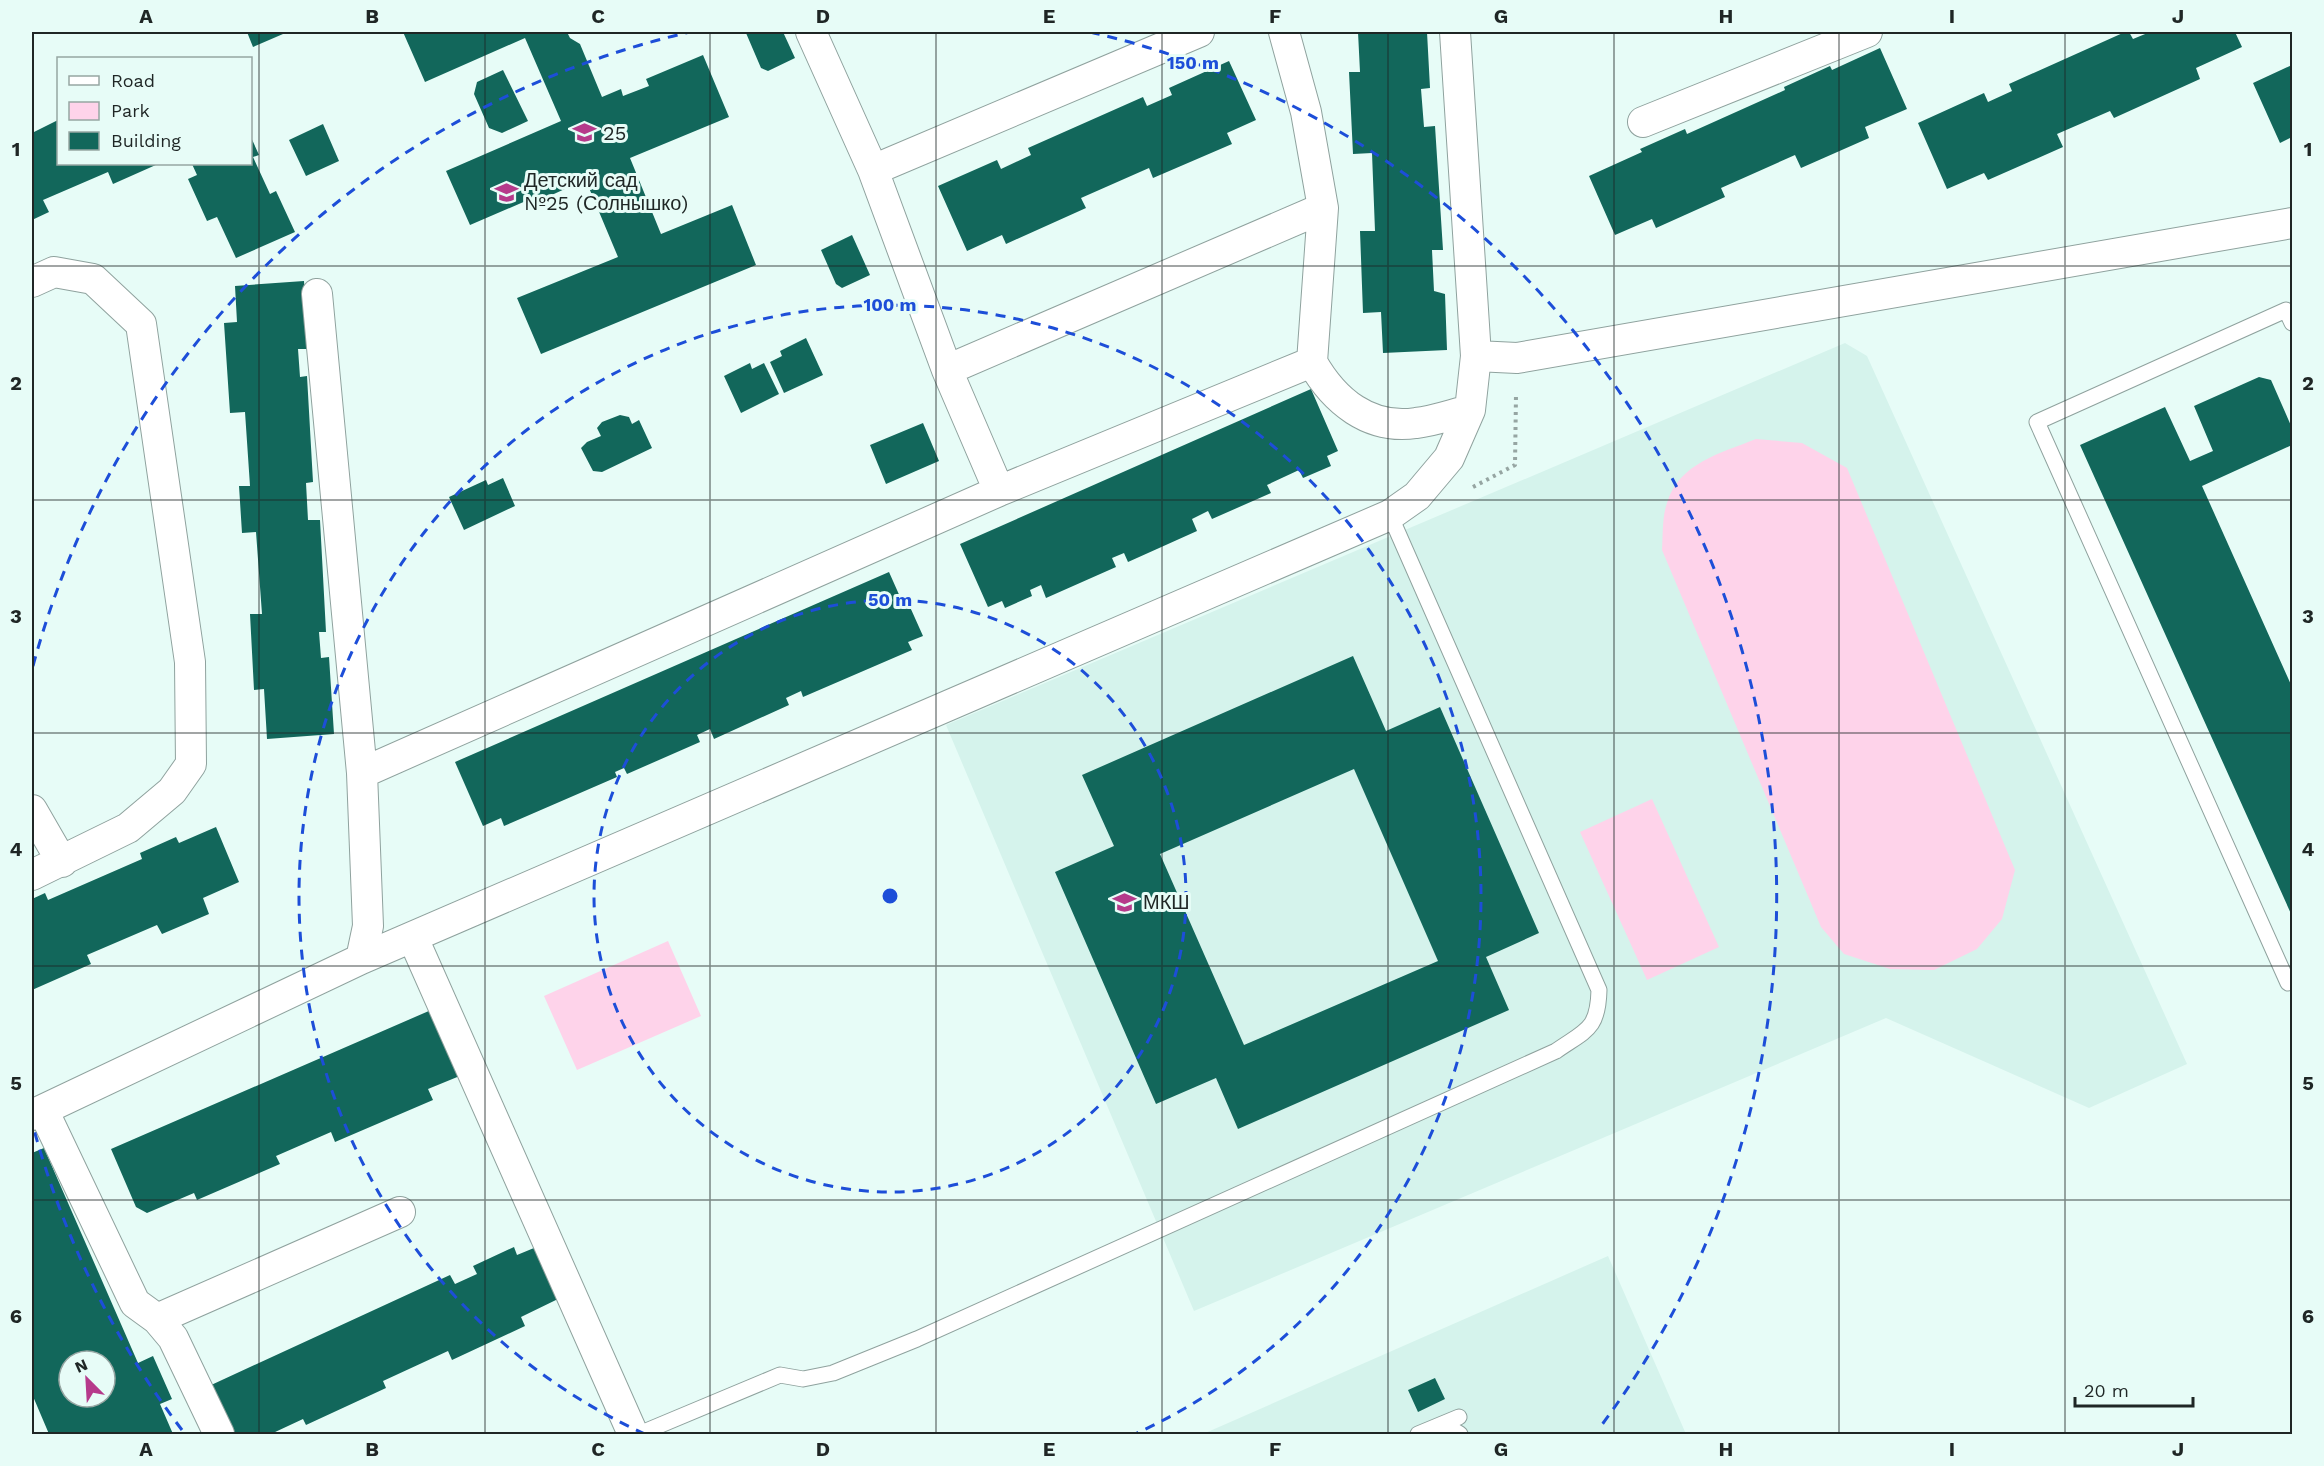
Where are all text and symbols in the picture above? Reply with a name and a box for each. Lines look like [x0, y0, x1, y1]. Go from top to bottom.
text: A [139, 4, 153, 28]
text: B [365, 4, 379, 28]
text: C [591, 4, 605, 28]
text: D [816, 4, 830, 28]
text: E [1043, 4, 1055, 28]
text: F [1269, 4, 1281, 28]
text: G [1494, 4, 1508, 28]
text: H [1719, 4, 1733, 28]
text: I [1949, 4, 1955, 28]
text: J [2172, 4, 2184, 28]
text: 150 m [1167, 52, 1219, 73]
legend [57, 57, 252, 165]
text: Road [111, 70, 155, 91]
text: Park [111, 100, 150, 121]
school or university icon: 25 [572, 120, 598, 146]
place label: 25 [603, 121, 626, 145]
text: Building [111, 130, 181, 151]
text: 1 [12, 137, 20, 161]
text: 1 [2304, 137, 2312, 161]
place label: Детский сад №25 (Солнышко) [524, 168, 688, 215]
school or university icon: Детский сад №25 (Солнышко) [493, 179, 519, 205]
text: 100 m [863, 294, 917, 315]
text: 2 [10, 371, 22, 395]
text: 2 [2302, 371, 2314, 395]
text: 50 m [868, 589, 912, 610]
text: 3 [10, 604, 22, 628]
text: 3 [2302, 604, 2314, 628]
text: 4 [10, 837, 23, 861]
text: 4 [2302, 837, 2315, 861]
centre of rings [880, 886, 900, 906]
school or university icon: МКШ [1112, 889, 1138, 915]
place label: МКШ [1143, 890, 1190, 914]
text: 5 [10, 1071, 22, 1095]
text: 5 [2302, 1071, 2314, 1095]
text: 6 [10, 1304, 22, 1328]
text: 6 [2302, 1304, 2314, 1328]
north arrow [57, 1349, 117, 1409]
text: N [72, 1355, 90, 1377]
scale bar [2075, 1370, 2194, 1408]
text: 20 m [2084, 1380, 2129, 1401]
text: A [139, 1437, 153, 1461]
text: B [365, 1437, 379, 1461]
text: C [591, 1437, 605, 1461]
text: D [816, 1437, 830, 1461]
text: E [1043, 1437, 1055, 1461]
text: F [1269, 1437, 1281, 1461]
text: G [1494, 1437, 1508, 1461]
text: H [1719, 1437, 1733, 1461]
text: I [1949, 1437, 1955, 1461]
text: J [2172, 1437, 2184, 1461]

